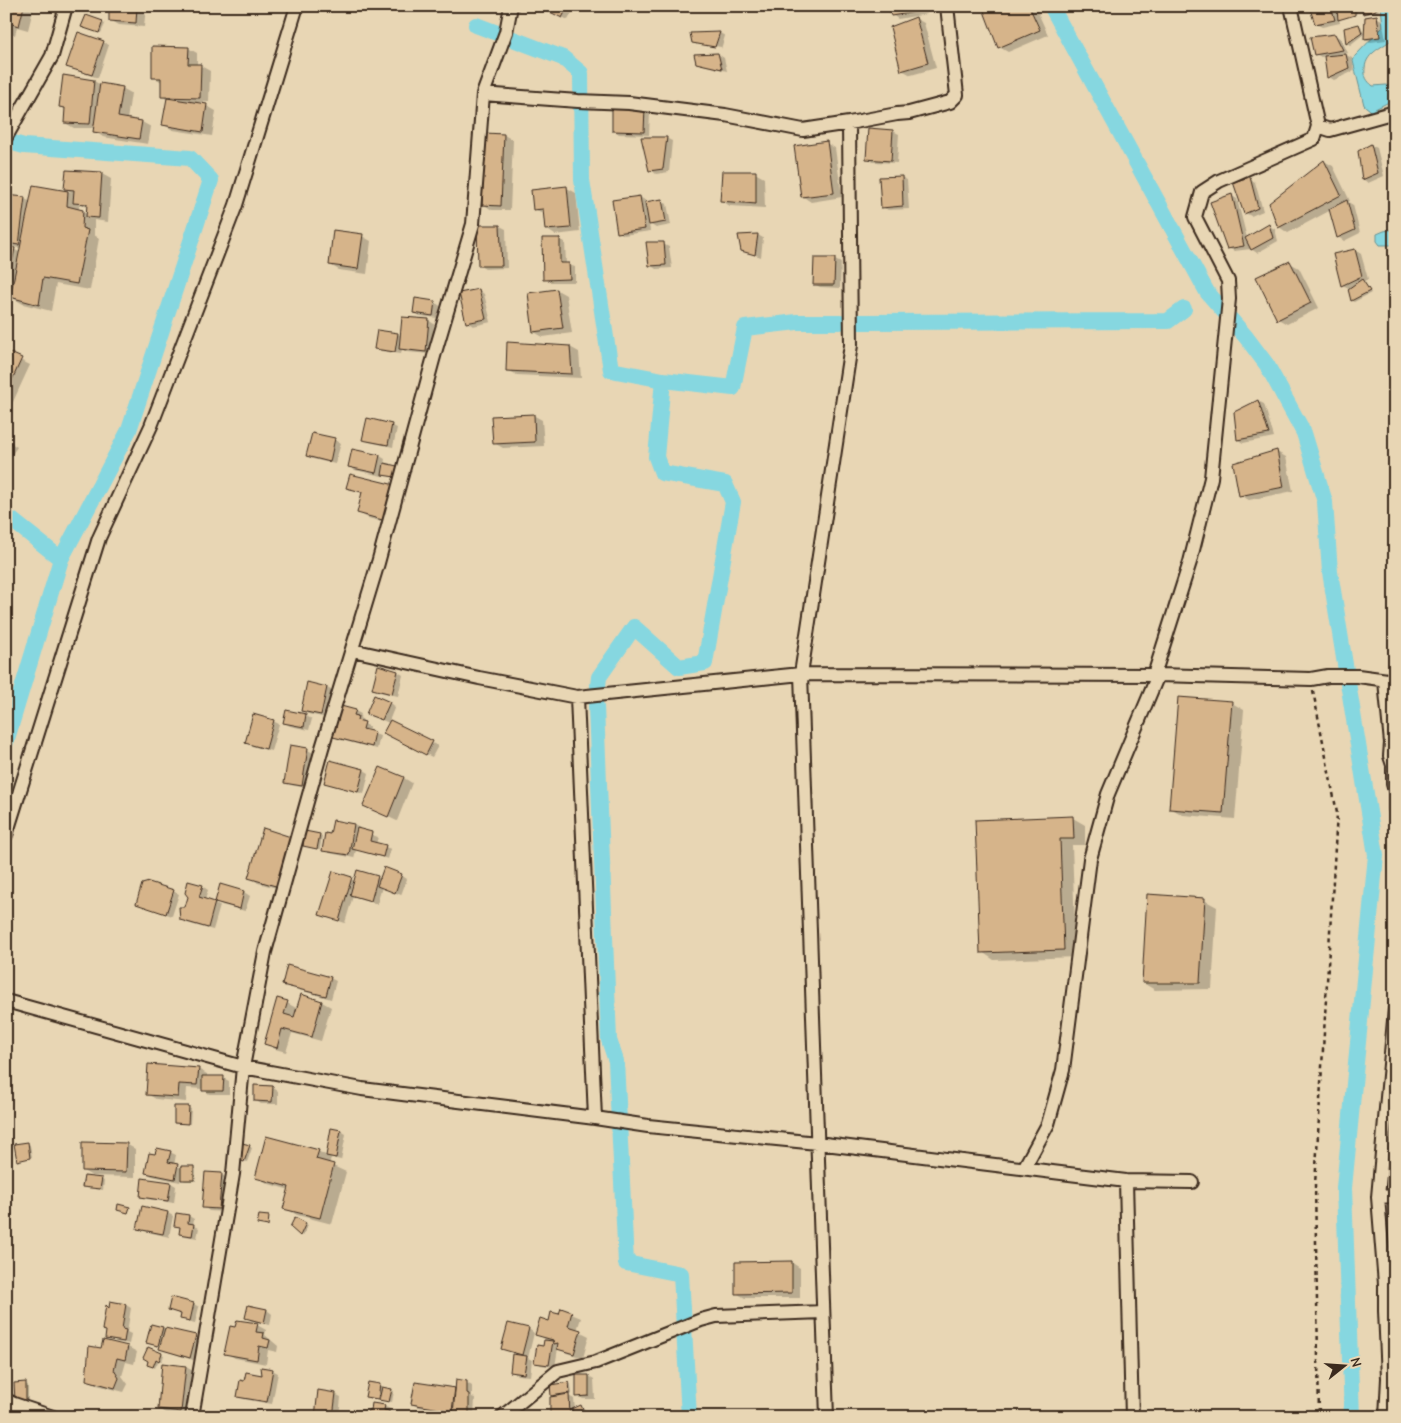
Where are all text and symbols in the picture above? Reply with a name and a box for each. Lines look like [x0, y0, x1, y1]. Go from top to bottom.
north arrow [1318, 1340, 1368, 1390]
text: N [1346, 1355, 1365, 1369]

